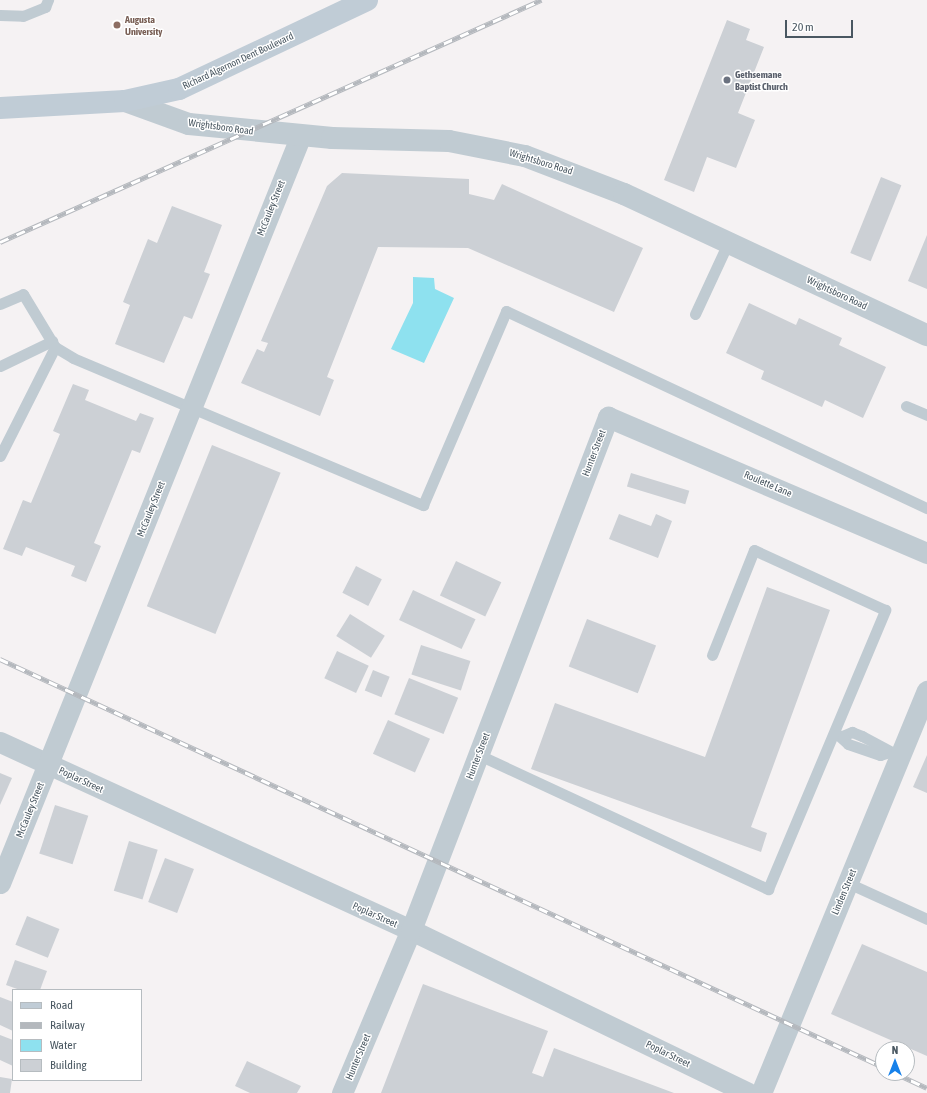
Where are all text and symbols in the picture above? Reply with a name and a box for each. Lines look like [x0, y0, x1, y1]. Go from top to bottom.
scale bar [787, 12, 855, 38]
place label: Augusta University [125, 13, 162, 36]
marker: Augusta University [112, 20, 122, 30]
text: 20 m [792, 20, 814, 34]
street label: Richard Algernon Dent Boulevard [181, 30, 295, 92]
place label: Gethsemane Baptist Church [735, 68, 788, 92]
marker: Gethsemane Baptist Church [722, 75, 732, 85]
street label: Wrightsboro Road [188, 116, 254, 138]
street label: Wrightsboro Road [508, 147, 574, 177]
street label: McCauley Street [254, 178, 288, 238]
street label: Wrightsboro Road [805, 274, 869, 312]
street label: Hunter Street [580, 428, 608, 478]
street label: Roulette Lane [742, 468, 794, 500]
street label: McCauley Street [134, 479, 168, 539]
street label: Hunter Street [464, 731, 492, 781]
street label: Poplar Street [57, 764, 105, 796]
street label: McCauley Street [13, 780, 47, 840]
street label: Linden Street [829, 867, 859, 917]
street label: Poplar Street [351, 900, 399, 930]
legend [12, 989, 142, 1081]
text: Road [50, 998, 73, 1012]
text: Railway [50, 1018, 85, 1032]
street label: Hunter Street [343, 1032, 373, 1082]
text: Water [50, 1038, 76, 1052]
street label: Poplar Street [644, 1038, 692, 1070]
north arrow [875, 1041, 915, 1081]
text: N [892, 1044, 898, 1056]
text: Building [50, 1058, 87, 1072]

